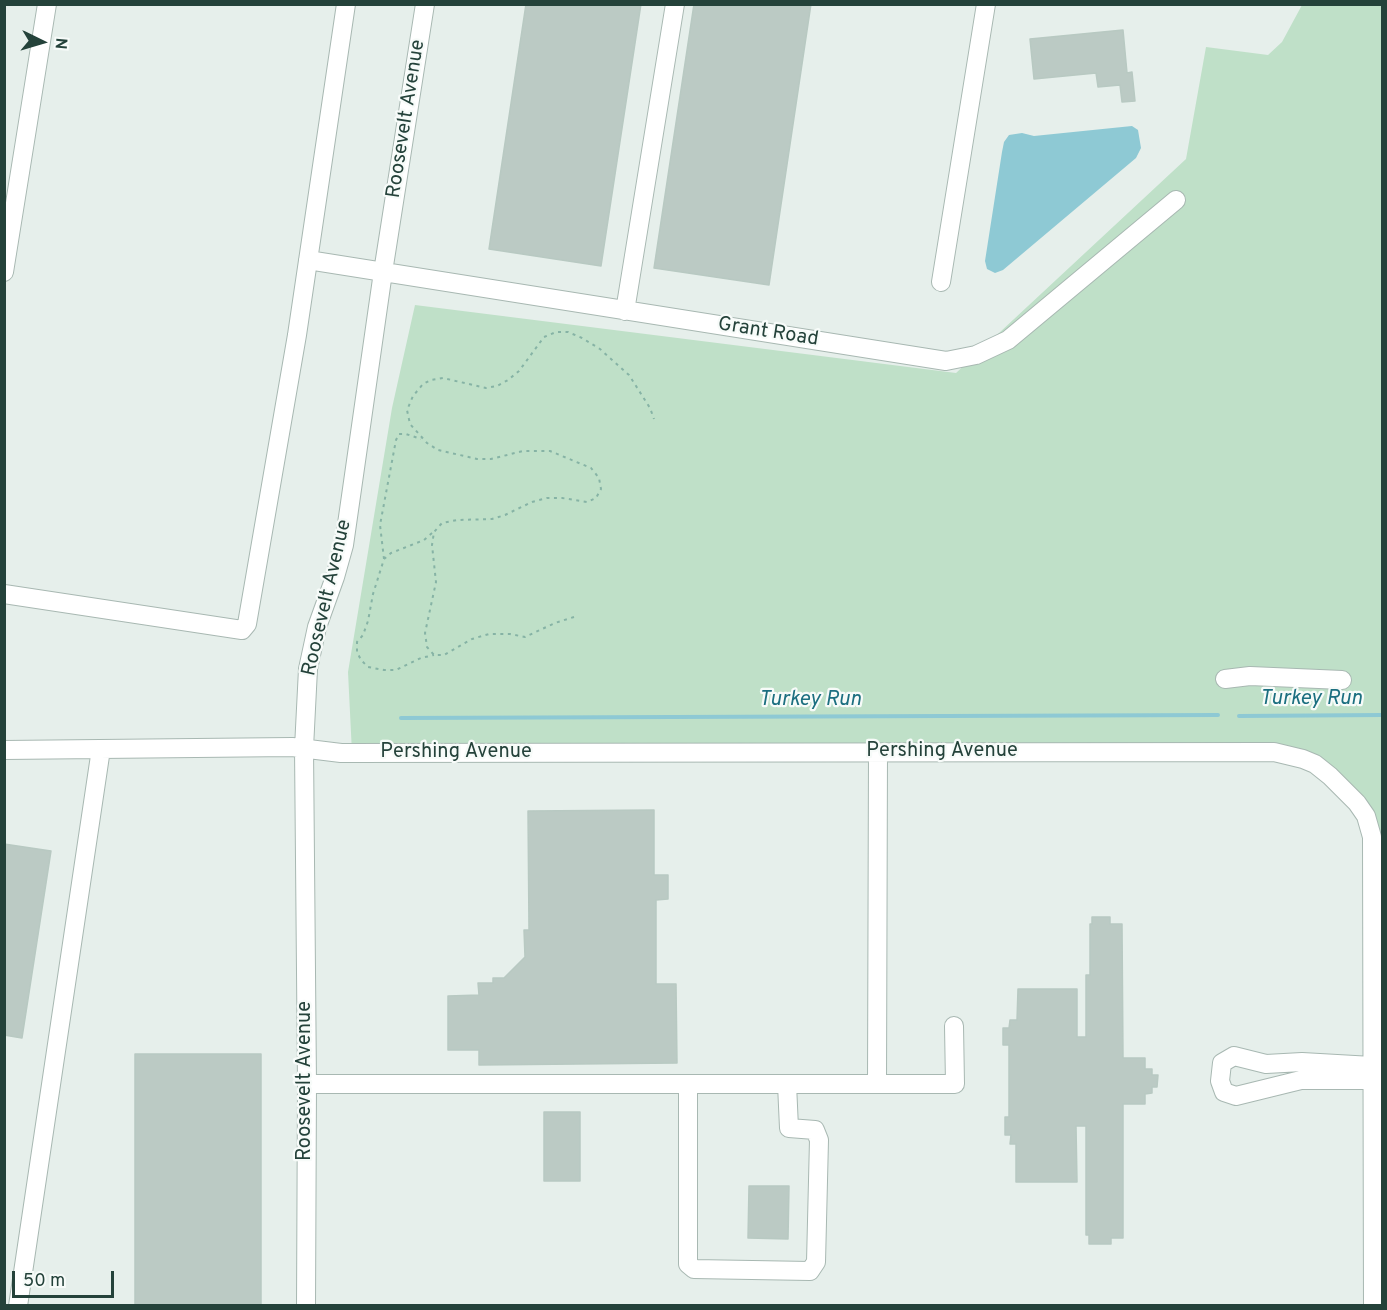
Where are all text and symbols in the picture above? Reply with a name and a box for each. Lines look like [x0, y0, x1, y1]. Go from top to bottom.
north arrow [12, 12, 72, 72]
text: N [49, 37, 70, 50]
street label: Roosevelt Avenue [383, 38, 431, 200]
street label: Grant Road [716, 313, 820, 353]
street label: Roosevelt Avenue [298, 517, 358, 679]
water label: Turkey Run [1260, 687, 1362, 713]
water label: Turkey Run [759, 688, 861, 714]
street label: Pershing Avenue [866, 740, 1018, 764]
street label: Pershing Avenue [380, 741, 532, 765]
street label: Roosevelt Avenue [294, 1001, 318, 1161]
scale bar [15, 1259, 117, 1297]
text: 50 m [23, 1270, 65, 1293]

